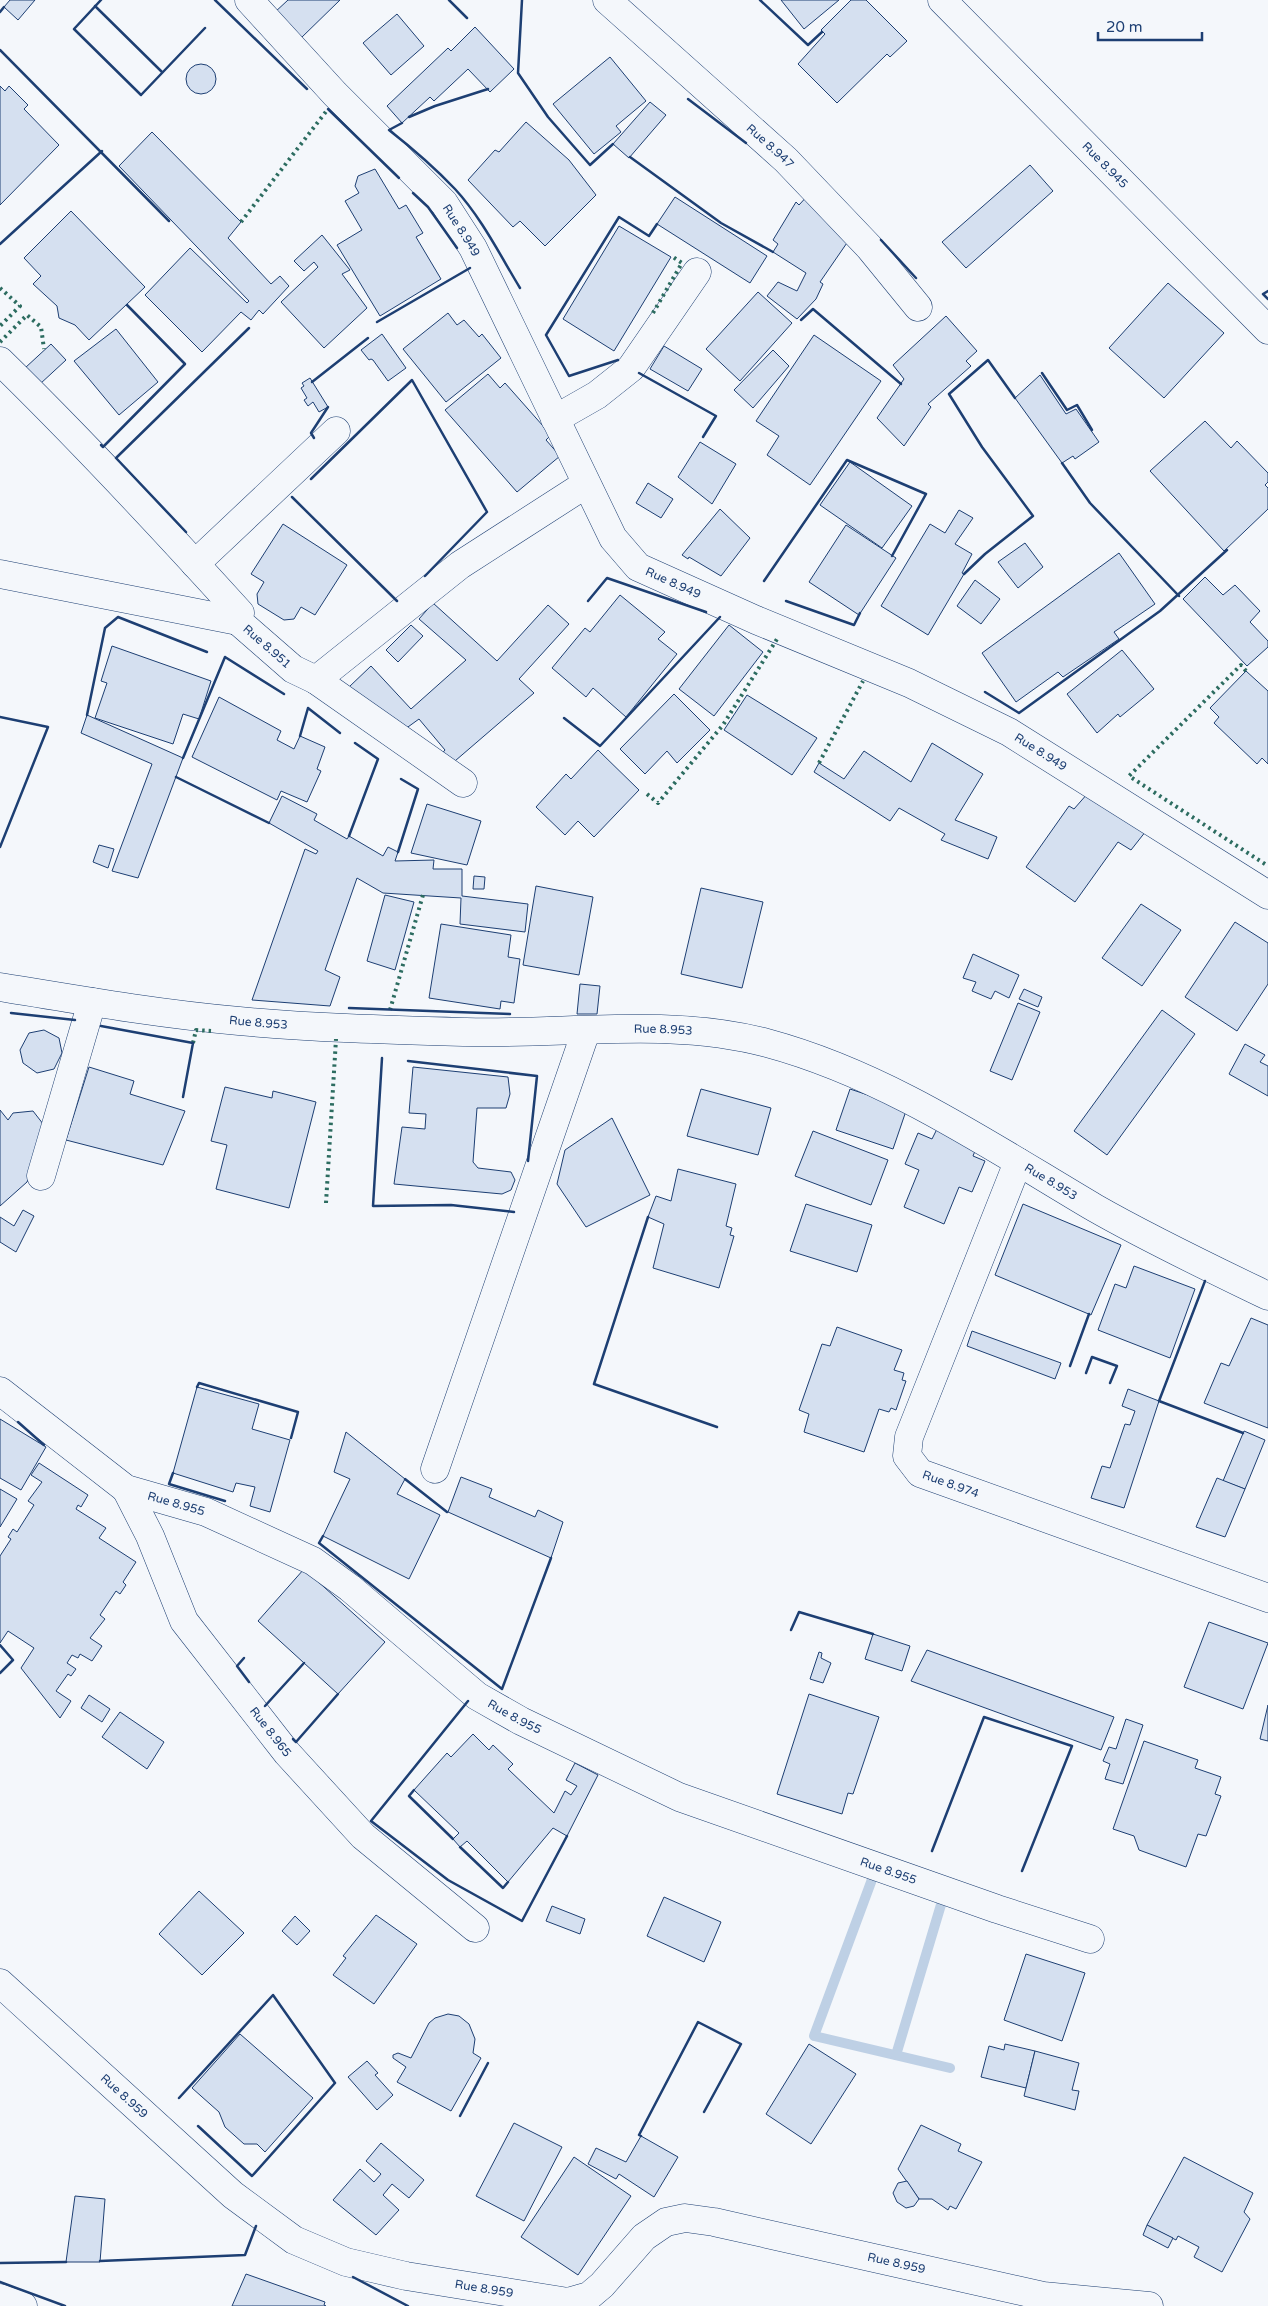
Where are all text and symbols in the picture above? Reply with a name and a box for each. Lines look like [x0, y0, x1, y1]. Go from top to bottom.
scale bar [1098, 10, 1202, 42]
text: 20 m [1106, 18, 1143, 36]
street label: Rue 8.947 [744, 121, 797, 171]
street label: Rue 8.945 [1079, 139, 1131, 191]
street label: Rue 8.949 [440, 202, 483, 259]
street label: Rue 8.949 [643, 564, 703, 601]
street label: Rue 8.951 [240, 622, 294, 671]
street label: Rue 8.949 [1012, 730, 1069, 774]
street label: Rue 8.953 [228, 1013, 288, 1032]
street label: Rue 8.953 [634, 1022, 693, 1038]
street label: Rue 8.953 [1022, 1160, 1080, 1203]
street label: Rue 8.974 [921, 1467, 981, 1501]
street label: Rue 8.955 [146, 1489, 207, 1518]
street label: Rue 8.955 [485, 1697, 544, 1737]
street label: Rue 8.965 [247, 1704, 294, 1760]
street label: Rue 8.955 [858, 1854, 919, 1887]
street label: Rue 8.959 [98, 2071, 151, 2121]
street label: Rue 8.959 [866, 2250, 927, 2276]
street label: Rue 8.959 [454, 2277, 514, 2300]

